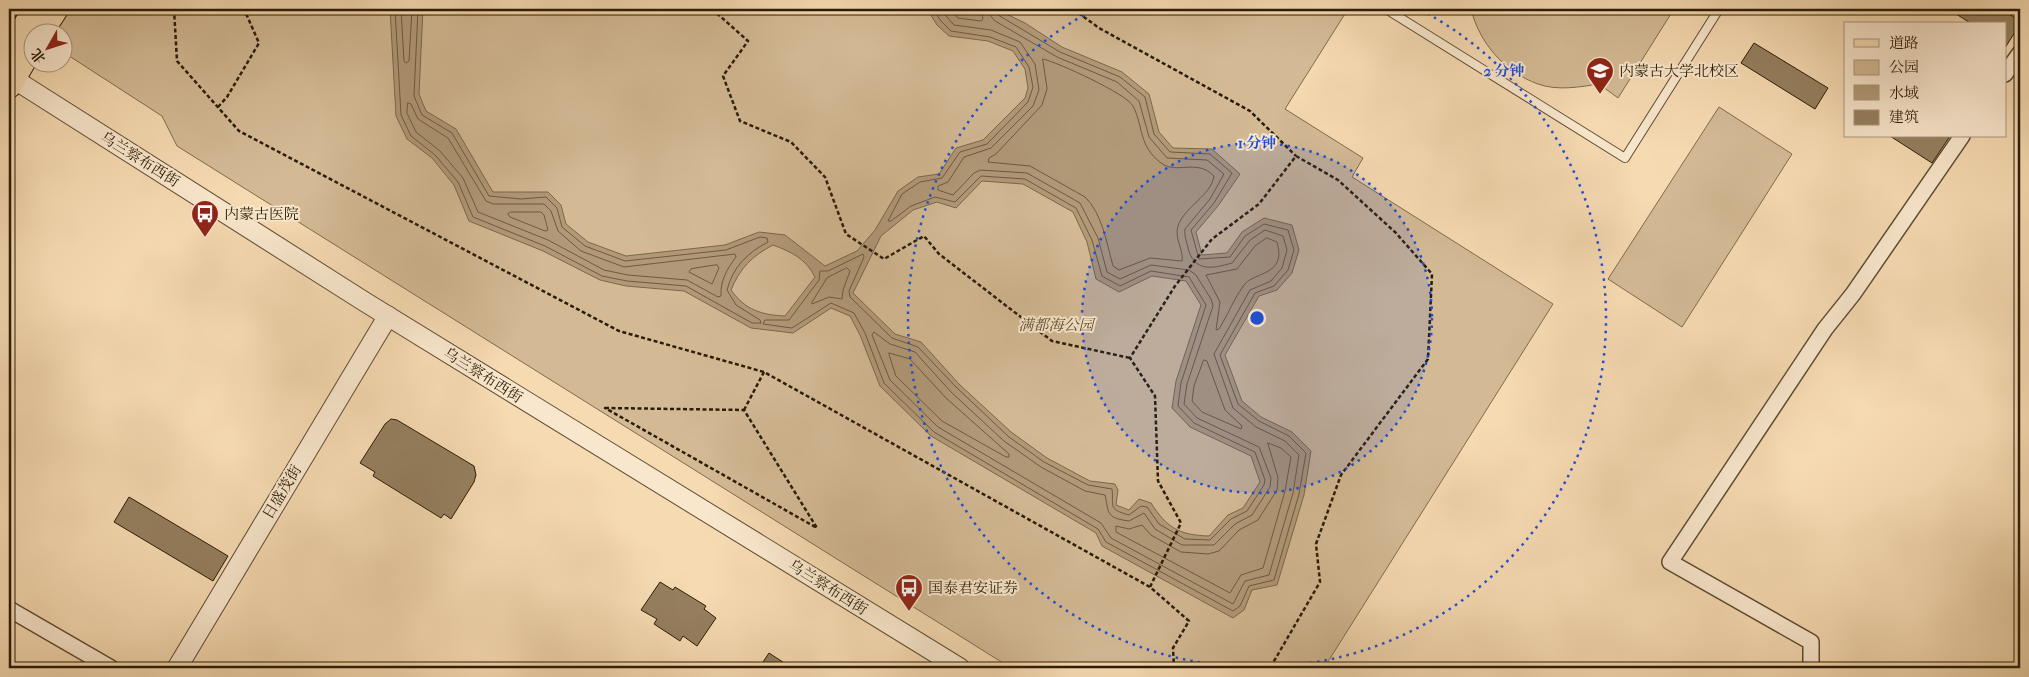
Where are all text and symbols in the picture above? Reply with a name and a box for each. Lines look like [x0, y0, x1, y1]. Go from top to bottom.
north arrow [22, 22, 72, 72]
legend [1844, 22, 2006, 138]
text: 道路 [1889, 34, 1919, 52]
text: 北 [27, 45, 49, 67]
school or university icon: 内蒙古大学北校区 [1585, 56, 1615, 95]
text: 公园 [1889, 58, 1919, 76]
text: 2 分钟 [1484, 62, 1524, 80]
place label: 内蒙古大学北校区 [1619, 62, 1739, 80]
text: 水域 [1889, 84, 1919, 102]
text: 建筑 [1889, 108, 1919, 126]
street label: 乌兰察布西街 [97, 128, 183, 190]
text: 1 分钟 [1238, 134, 1276, 152]
bus stop icon: 内蒙古医院 [190, 199, 220, 238]
place label: 内蒙古医院 [224, 205, 299, 223]
centre of rings [1248, 309, 1266, 327]
park label: 满都海公园 [1018, 316, 1095, 334]
street label: 乌兰察布西街 [440, 344, 526, 406]
street label: 日盛茂街 [259, 462, 305, 522]
street label: 乌兰察布西街 [785, 556, 871, 618]
bus stop icon: 国泰君安证券 [894, 573, 924, 612]
place label: 国泰君安证券 [928, 579, 1018, 597]

